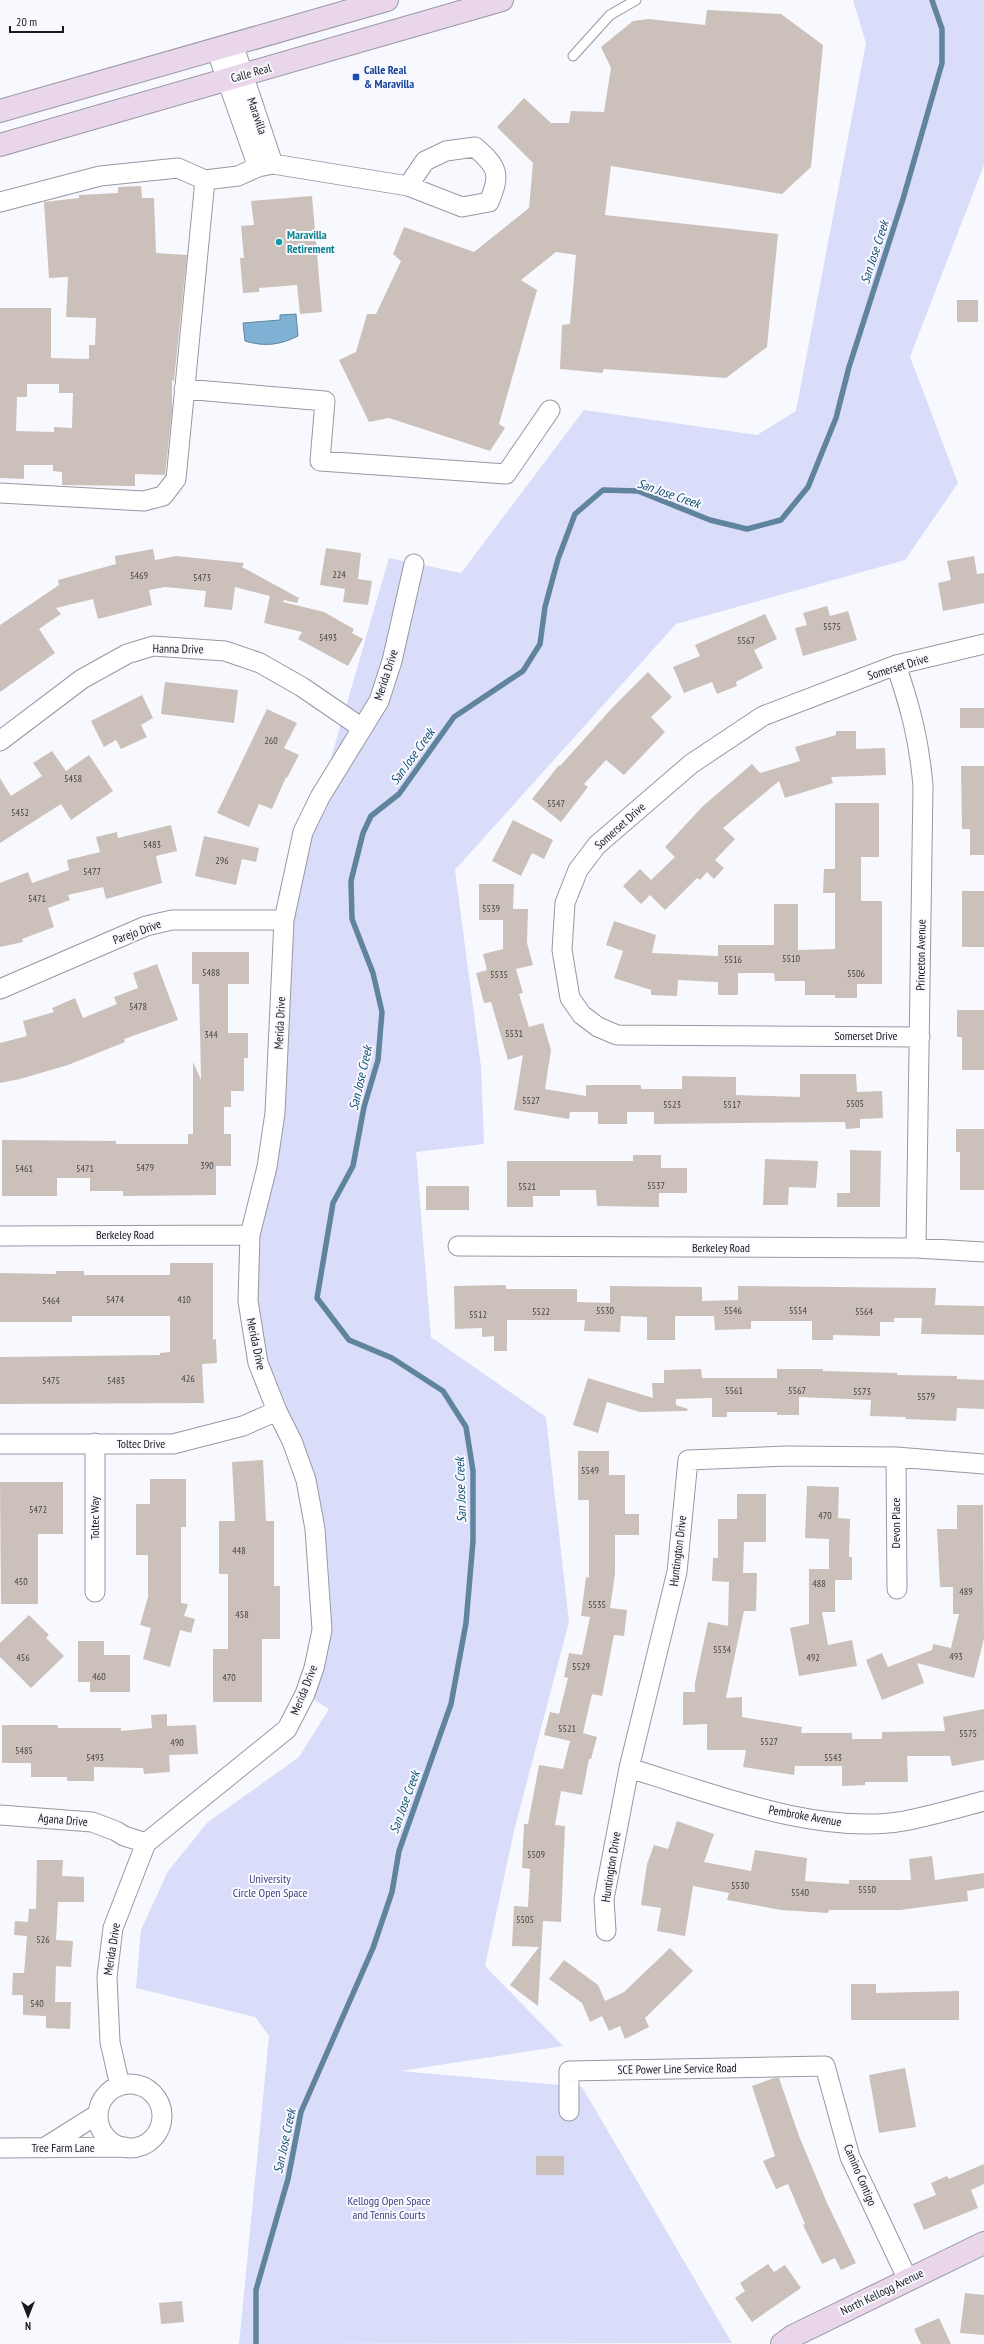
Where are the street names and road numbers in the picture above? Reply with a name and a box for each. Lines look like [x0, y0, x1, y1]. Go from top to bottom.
street label: Calle Real [229, 60, 273, 85]
street label: Maravilla [244, 95, 271, 137]
street label: Hanna Drive [152, 641, 204, 656]
street label: Merida Drive [370, 647, 401, 702]
street label: Somerset Drive [866, 650, 930, 683]
street label: Somerset Drive [591, 799, 648, 852]
street label: Parejo Drive [111, 916, 163, 947]
street label: Princeton Avenue [912, 919, 929, 991]
street label: Merida Drive [271, 996, 288, 1050]
street label: Somerset Drive [834, 1028, 898, 1043]
street label: Berkeley Road [96, 1227, 154, 1242]
street label: Berkeley Road [692, 1240, 750, 1255]
street label: Merida Drive [244, 1316, 269, 1371]
street label: Toltec Drive [117, 1436, 165, 1451]
street label: Toltec Way [87, 1496, 102, 1540]
street label: Devon Place [888, 1498, 903, 1548]
street label: Huntington Drive [666, 1515, 689, 1587]
street label: Merida Drive [287, 1662, 320, 1717]
street label: Pembroke Avenue [768, 1802, 843, 1829]
street label: Agana Drive [38, 1810, 89, 1829]
street label: Huntington Drive [598, 1831, 623, 1903]
street label: Merida Drive [100, 1922, 123, 1976]
street label: SCE Power Line Service Road [617, 2060, 737, 2077]
street label: Tree Farm Lane [31, 2140, 95, 2155]
street label: Camino Contigo [841, 2142, 880, 2208]
street label: North Kellogg Avenue [838, 2265, 926, 2318]

